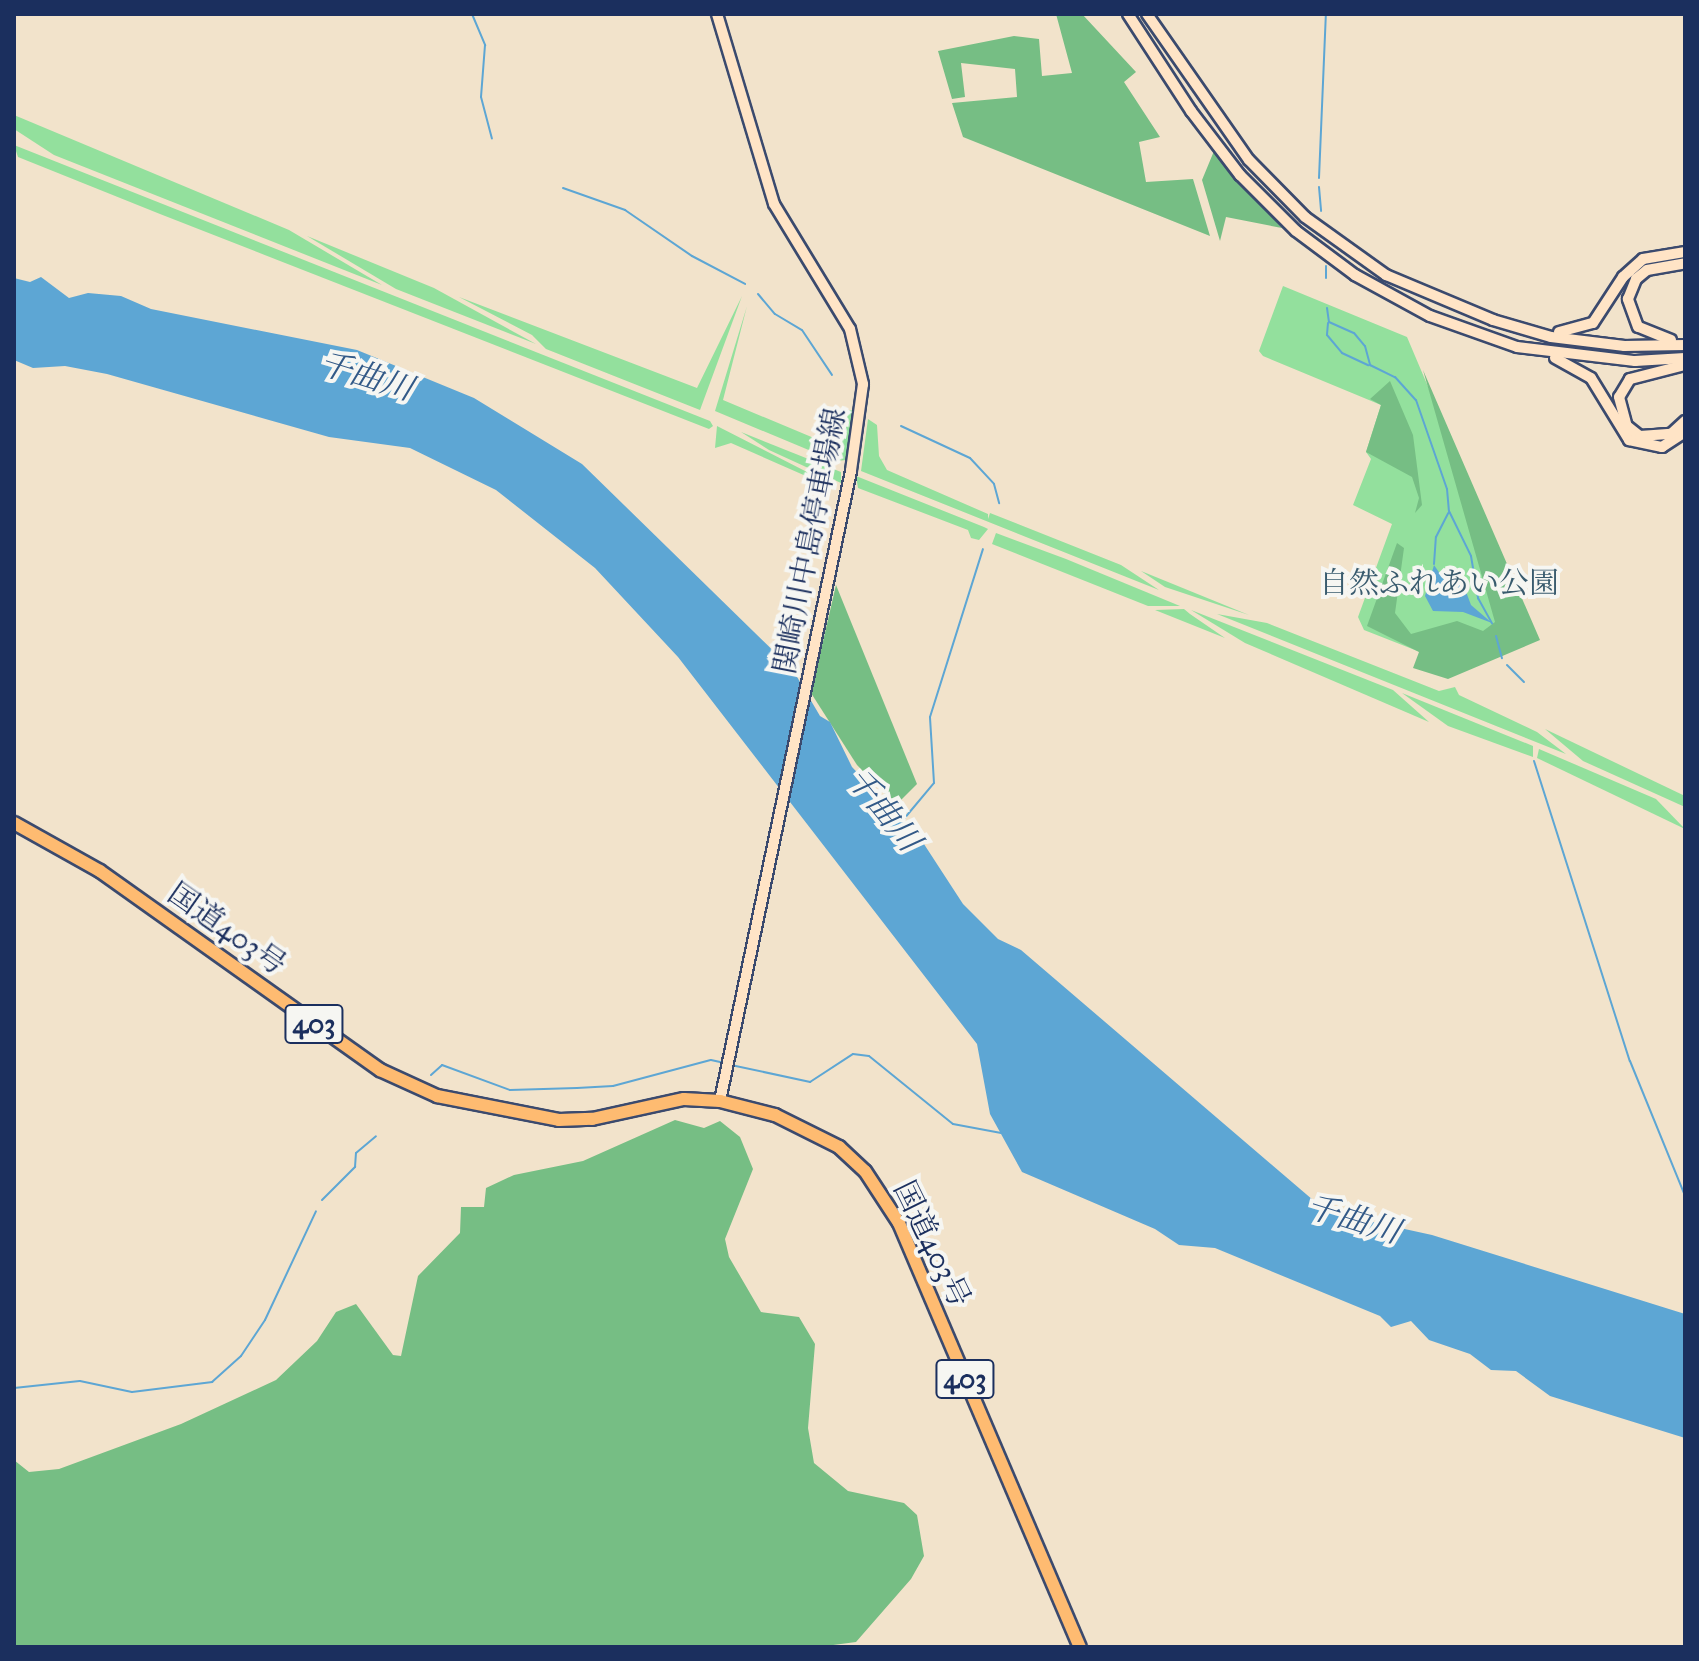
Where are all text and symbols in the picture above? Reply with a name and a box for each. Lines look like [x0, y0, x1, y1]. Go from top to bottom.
water label: 千曲川 [314, 345, 418, 409]
street label: 関崎川中島停車場線 [767, 405, 853, 677]
park label: 自然ふれあい公園 [1319, 565, 1559, 601]
water label: 千曲川 [838, 761, 928, 859]
street label: 国道403号 [161, 875, 293, 983]
road number: 403 [284, 1000, 344, 1048]
street label: 国道403号 [886, 1175, 978, 1313]
water label: 千曲川 [1301, 1188, 1405, 1252]
road number: 403 [935, 1355, 995, 1403]

